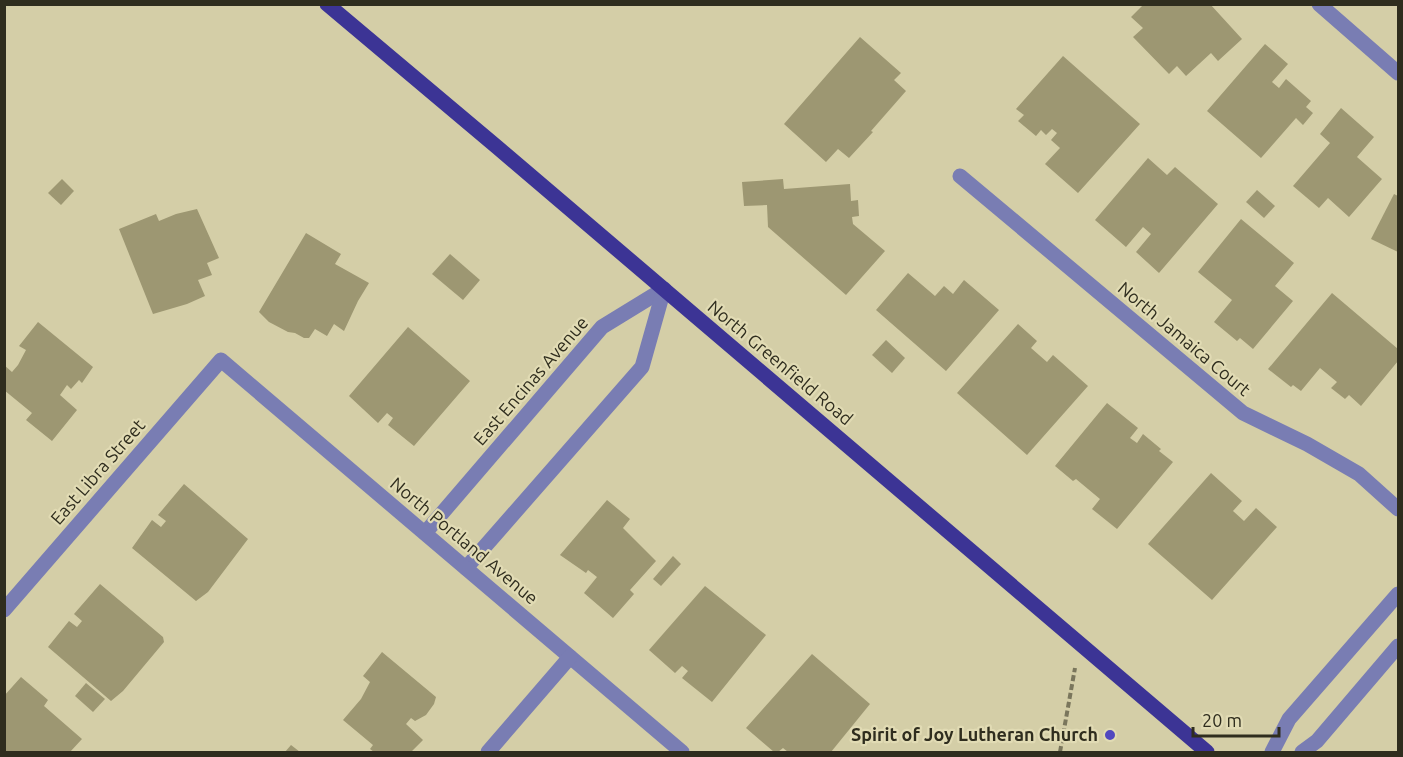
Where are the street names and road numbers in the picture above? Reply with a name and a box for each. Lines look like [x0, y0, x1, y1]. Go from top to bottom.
street label: North Jamaica Court [1114, 277, 1255, 399]
street label: North Greenfield Road [704, 296, 857, 429]
street label: East Encinas Avenue [469, 312, 591, 449]
street label: East Libra Street [46, 415, 148, 528]
street label: North Portland Avenue [387, 473, 542, 608]

